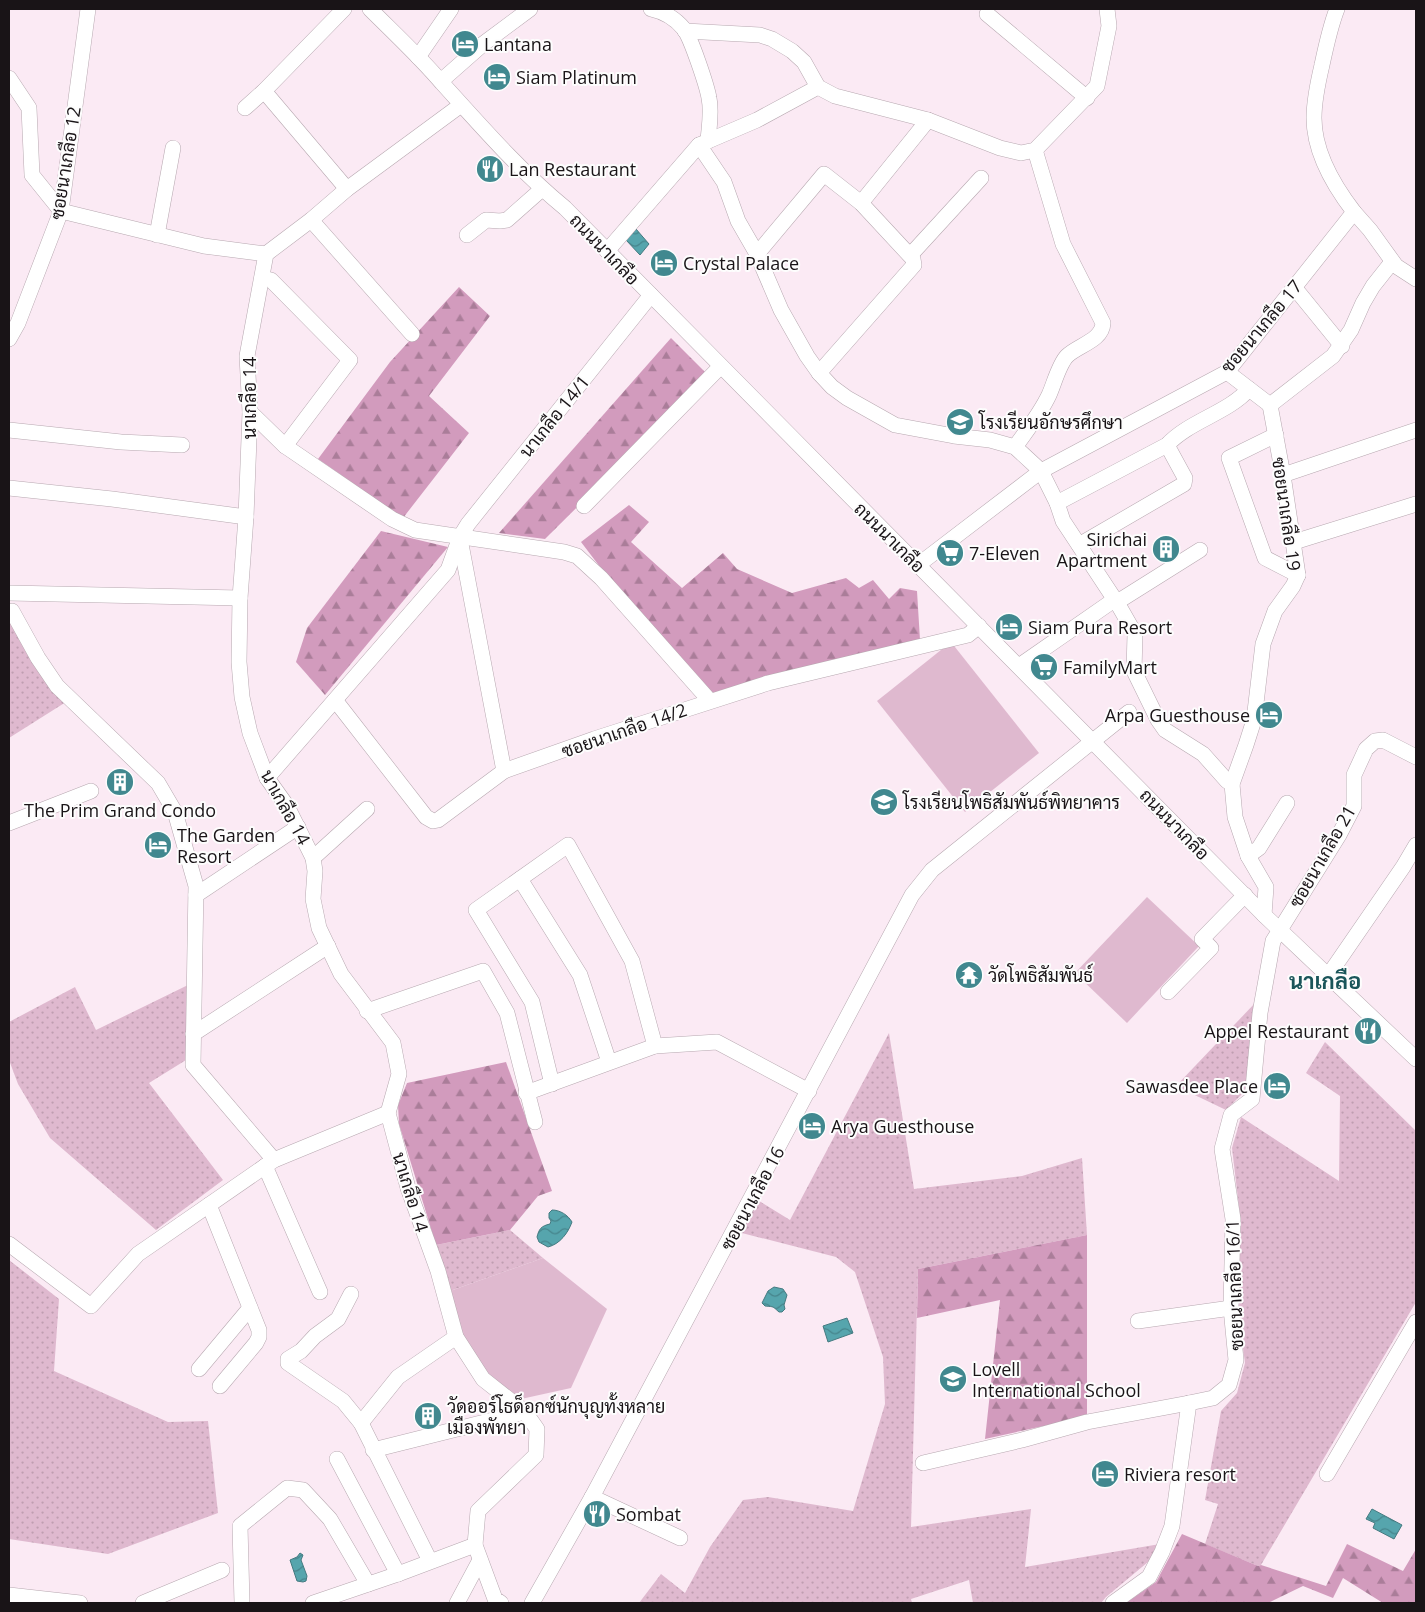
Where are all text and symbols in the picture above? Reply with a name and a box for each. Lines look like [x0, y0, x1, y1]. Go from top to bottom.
hotel icon: Lantana [450, 29, 480, 59]
place label: Lantana [484, 32, 552, 56]
hotel icon: Siam Platinum [482, 62, 512, 92]
place label: Siam Platinum [516, 65, 637, 89]
street label: ซอยนาเกลือ 12 [44, 105, 86, 221]
restaurant icon: Lan Restaurant [475, 154, 505, 184]
place label: Lan Restaurant [509, 157, 636, 181]
street label: ถนนนาเกลือ [565, 208, 645, 290]
hotel icon: Crystal Palace [649, 248, 679, 278]
place label: Crystal Palace [683, 251, 799, 275]
street label: ซอยนาเกลือ 17 [1215, 274, 1307, 378]
street label: นาเกลือ 14 [237, 357, 261, 439]
street label: นาเกลือ 14/1 [513, 370, 595, 462]
school or university icon: โรงเรียนอักษรศึกษา [945, 407, 975, 437]
place label: โรงเรียนอักษรศึกษา [978, 410, 1123, 434]
street label: ซอยนาเกลือ 19 [1267, 456, 1307, 572]
street label: ถนนนาเกลือ [850, 497, 930, 577]
place label: Sirichai Apartment [1057, 527, 1147, 572]
building icon: Sirichai Apartment [1151, 534, 1181, 564]
supermarket icon: 7-Eleven [935, 538, 965, 568]
place label: 7-Eleven [969, 541, 1040, 565]
hotel icon: Siam Pura Resort [994, 612, 1024, 642]
place label: Siam Pura Resort [1028, 615, 1172, 639]
supermarket icon: FamilyMart [1029, 652, 1059, 682]
place label: FamilyMart [1063, 655, 1157, 679]
street label: ซอยนาเกลือ 14/2 [558, 697, 690, 763]
hotel icon: Arpa Guesthouse [1254, 700, 1284, 730]
place label: Arpa Guesthouse [1105, 703, 1250, 727]
street label: นาเกลือ 14 [256, 765, 316, 849]
building icon: The Prim Grand Condo [105, 767, 135, 797]
street label: ถนนนาเกลือ [1135, 783, 1215, 865]
school or university icon: โรงเรียนโพธิสัมพันธ์พิทยาคาร [869, 787, 899, 817]
place label: โรงเรียนโพธิสัมพันธ์พิทยาคาร [902, 790, 1120, 814]
place label: The Prim Grand Condo [24, 798, 216, 822]
street label: ซอยนาเกลือ 21 [1283, 800, 1361, 912]
place label: The Garden Resort [177, 823, 275, 868]
hotel icon: The Garden Resort [143, 830, 173, 860]
temple icon: วัดโพธิสัมพันธ์ [954, 960, 984, 990]
place label: วัดโพธิสัมพันธ์ [988, 963, 1093, 987]
district label: นาเกลือ [1289, 965, 1361, 995]
restaurant icon: Appel Restaurant [1353, 1016, 1383, 1046]
place label: Appel Restaurant [1204, 1019, 1349, 1043]
hotel icon: Sawasdee Place [1262, 1071, 1292, 1101]
place label: Sawasdee Place [1126, 1074, 1258, 1098]
hotel icon: Arya Guesthouse [797, 1111, 827, 1141]
place label: Arya Guesthouse [831, 1114, 974, 1138]
street label: ซอยนาเกลือ 16 [715, 1142, 789, 1254]
street label: นาเกลือ 14 [387, 1149, 435, 1235]
street label: ซอยนาเกลือ 16/1 [1220, 1219, 1248, 1351]
place label: Lovell International School [972, 1357, 1141, 1402]
school or university icon: Lovell International School [938, 1364, 968, 1394]
place label: วัดออร์โธด็อกซ์นักบุญทั้งหลาย เมืองพัทยา [447, 1392, 665, 1439]
building icon: วัดออร์โธด็อกซ์นักบุญทั้งหลาย เมืองพัทยา [413, 1401, 443, 1431]
hotel icon: Riviera resort [1090, 1459, 1120, 1489]
place label: Riviera resort [1124, 1462, 1236, 1486]
restaurant icon: Sombat [582, 1499, 612, 1529]
place label: Sombat [616, 1502, 681, 1526]

